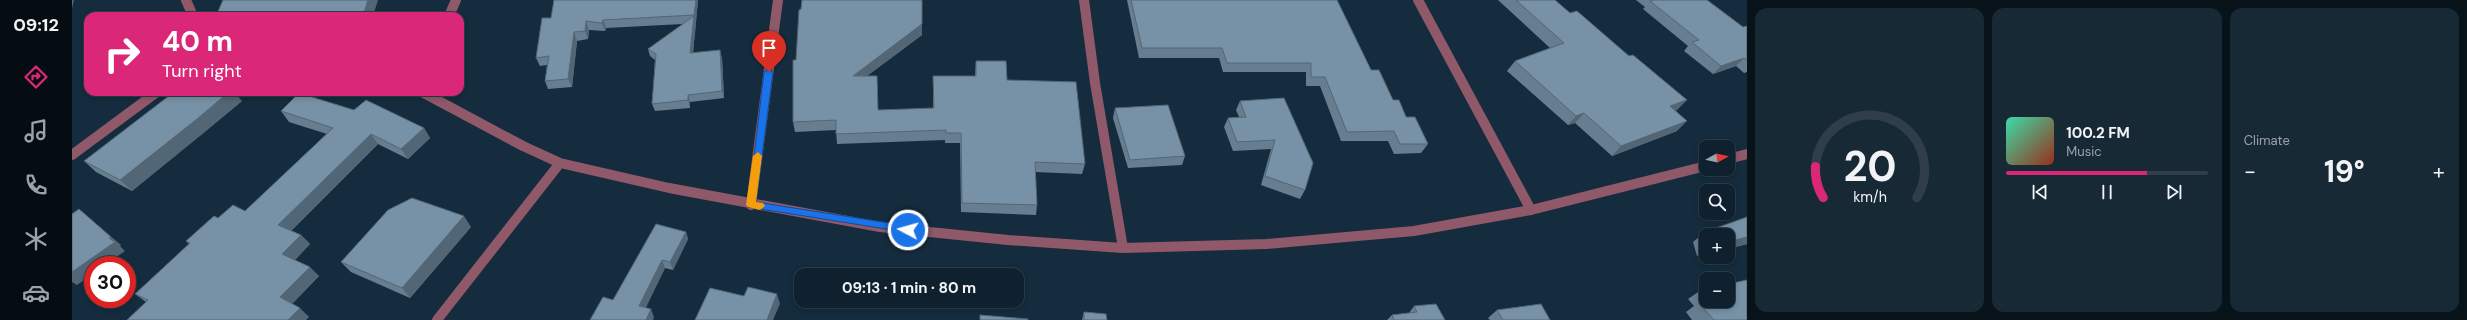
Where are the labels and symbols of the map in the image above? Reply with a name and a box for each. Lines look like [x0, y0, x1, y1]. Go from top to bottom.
pin [752, 31, 786, 72]
north arrow [1699, 140, 1735, 176]
position arrow [887, 209, 929, 251]
speed limit sign: 30 [84, 256, 136, 308]

